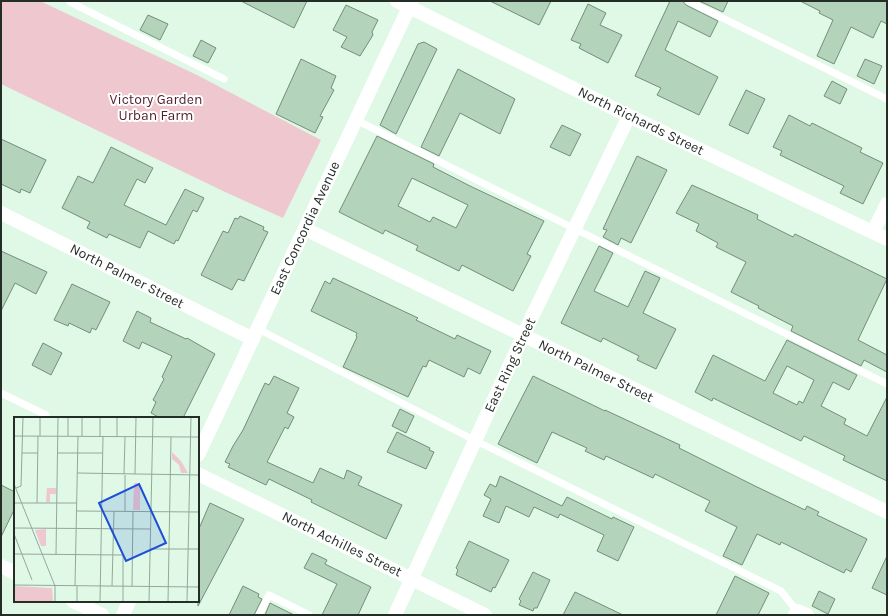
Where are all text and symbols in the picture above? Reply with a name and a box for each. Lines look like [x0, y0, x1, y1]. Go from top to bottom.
street label: North Richards Street [575, 83, 707, 159]
park label: Victory Garden Urban Farm [110, 91, 202, 124]
street label: East Concordia Avenue [267, 158, 343, 298]
street label: North Palmer Street [67, 240, 187, 312]
street label: East Ring Street [481, 315, 539, 415]
street label: North Palmer Street [536, 336, 656, 406]
inset map [14, 417, 199, 602]
street label: North Achilles Street [279, 508, 405, 580]

